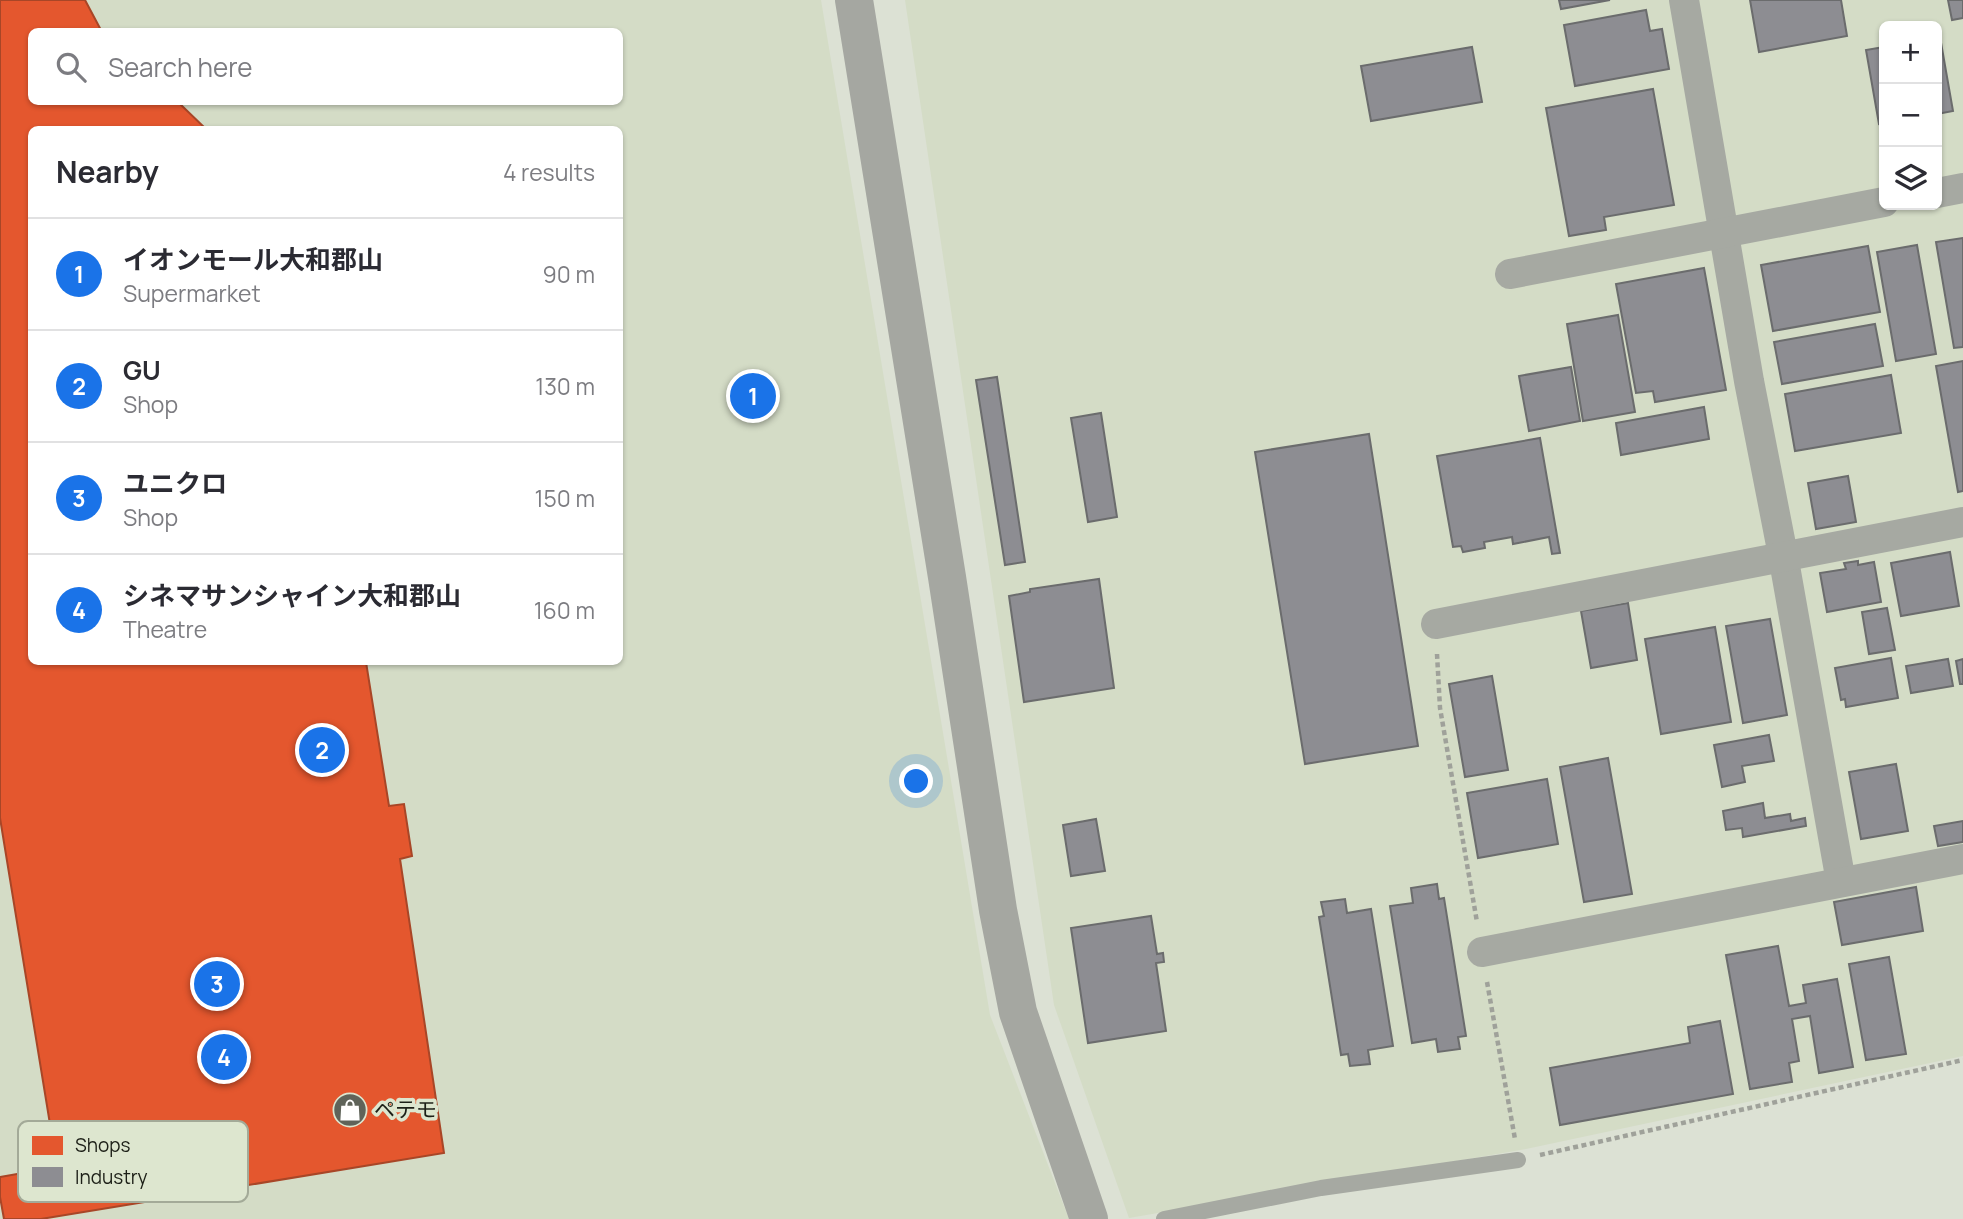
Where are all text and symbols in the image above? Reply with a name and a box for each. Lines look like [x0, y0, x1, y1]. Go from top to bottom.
map controls [1879, 21, 1942, 210]
button: + [1879, 21, 1942, 84]
search box [28, 28, 623, 105]
icon: search [52, 48, 90, 86]
text: Search here [108, 49, 253, 85]
button: − [1879, 84, 1942, 147]
button: layers [1879, 147, 1942, 210]
text: Nearby [56, 151, 159, 192]
text: 4 results [503, 156, 595, 188]
text: イオンモール大和郡山 [123, 241, 383, 277]
text: 1 [74, 258, 84, 290]
text: 90 m [543, 258, 595, 290]
text: Supermarket [123, 277, 261, 309]
text: GU [123, 352, 161, 388]
text: 2 [72, 370, 86, 402]
text: 130 m [535, 370, 595, 402]
pin: 1 [730, 370, 776, 422]
text: Shop [123, 388, 178, 420]
text: ユニクロ [123, 465, 227, 501]
text: 3 [72, 482, 86, 514]
text: 150 m [535, 482, 595, 514]
text: Shop [123, 501, 178, 533]
text: シネマサンシャイン大和郡山 [123, 577, 461, 613]
text: 4 [72, 594, 86, 626]
text: 160 m [534, 594, 595, 626]
text: Theatre [123, 613, 207, 645]
pin: 2 [299, 724, 345, 776]
your location [899, 764, 933, 798]
pin: 3 [194, 958, 240, 1010]
pin: 4 [201, 1031, 247, 1083]
shop icon: ペテモ [331, 1091, 369, 1129]
place label: ペテモ [374, 1095, 437, 1123]
legend [18, 1121, 248, 1202]
text: Shops [75, 1132, 130, 1158]
text: Industry [75, 1164, 148, 1190]

